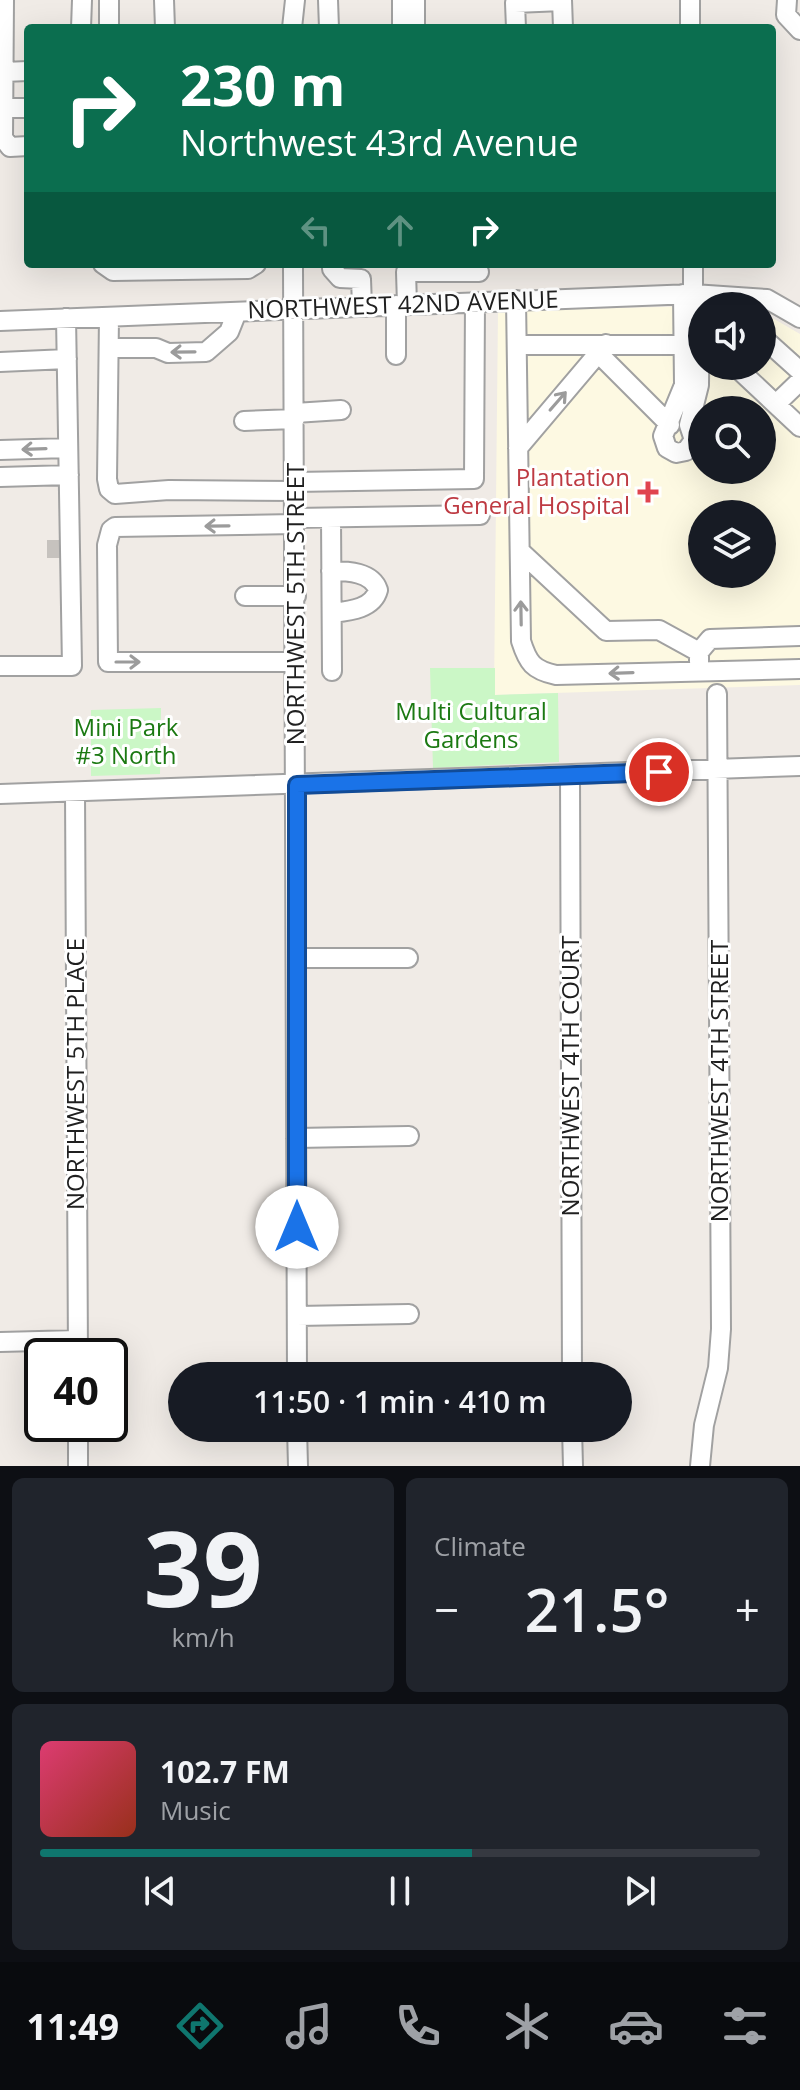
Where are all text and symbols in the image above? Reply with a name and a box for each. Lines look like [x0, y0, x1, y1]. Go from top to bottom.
text: 230 m [180, 46, 346, 122]
icon: right [48, 56, 152, 160]
text: Northwest 43rd Avenue [180, 118, 578, 167]
icon: left [294, 208, 338, 252]
icon: ahead [378, 208, 422, 252]
icon: right [462, 208, 506, 252]
street label: NORTHWEST 42ND AVENUE [247, 282, 559, 325]
map controls [688, 292, 776, 588]
button: sound [688, 292, 776, 380]
one-way arrow [170, 345, 197, 360]
one-way arrow [549, 391, 567, 411]
button: search [688, 396, 776, 484]
one-way arrow [21, 441, 48, 456]
place label: Plantation General Hospital [443, 460, 630, 521]
street label: NORTHWEST 5TH STREET [278, 463, 311, 745]
marker: Plantation General Hospital [637, 481, 659, 503]
button: layers [688, 500, 776, 588]
one-way arrow [204, 518, 231, 533]
one-way arrow [513, 600, 529, 627]
one-way arrow [114, 654, 141, 670]
one-way arrow [608, 665, 635, 680]
park label: Multi Cultural Gardens [395, 694, 547, 755]
park label: Mini Park #3 North [74, 710, 179, 771]
pin [625, 738, 693, 806]
icon: arrive [637, 750, 681, 794]
street label: NORTHWEST 4TH COURT [553, 936, 586, 1216]
street label: NORTHWEST 5TH PLACE [58, 938, 91, 1210]
street label: NORTHWEST 4TH STREET [702, 940, 735, 1222]
position arrow [255, 1185, 339, 1269]
speed limit sign: 40 [24, 1338, 128, 1442]
text: 11:50 · 1 min · 410 m [253, 1381, 547, 1422]
text: 39 [144, 1496, 262, 1637]
text: Climate [434, 1528, 526, 1564]
text: 21.5° [524, 1568, 670, 1650]
text: − [434, 1579, 459, 1639]
text: + [735, 1579, 760, 1639]
text: km/h [171, 1619, 235, 1655]
text: 102.7 FM [160, 1751, 290, 1792]
text: Music [160, 1792, 231, 1828]
icon: previous [138, 1869, 182, 1913]
icon: pause [378, 1869, 422, 1913]
icon: next [618, 1869, 662, 1913]
icon: directions [172, 1998, 228, 2054]
icon: music [281, 1998, 337, 2054]
icon: phone [390, 1998, 446, 2054]
icon: climate [499, 1998, 555, 2054]
icon: car [608, 1998, 664, 2054]
icon: filters [717, 1998, 773, 2054]
text: 11:49 [27, 2002, 119, 2051]

